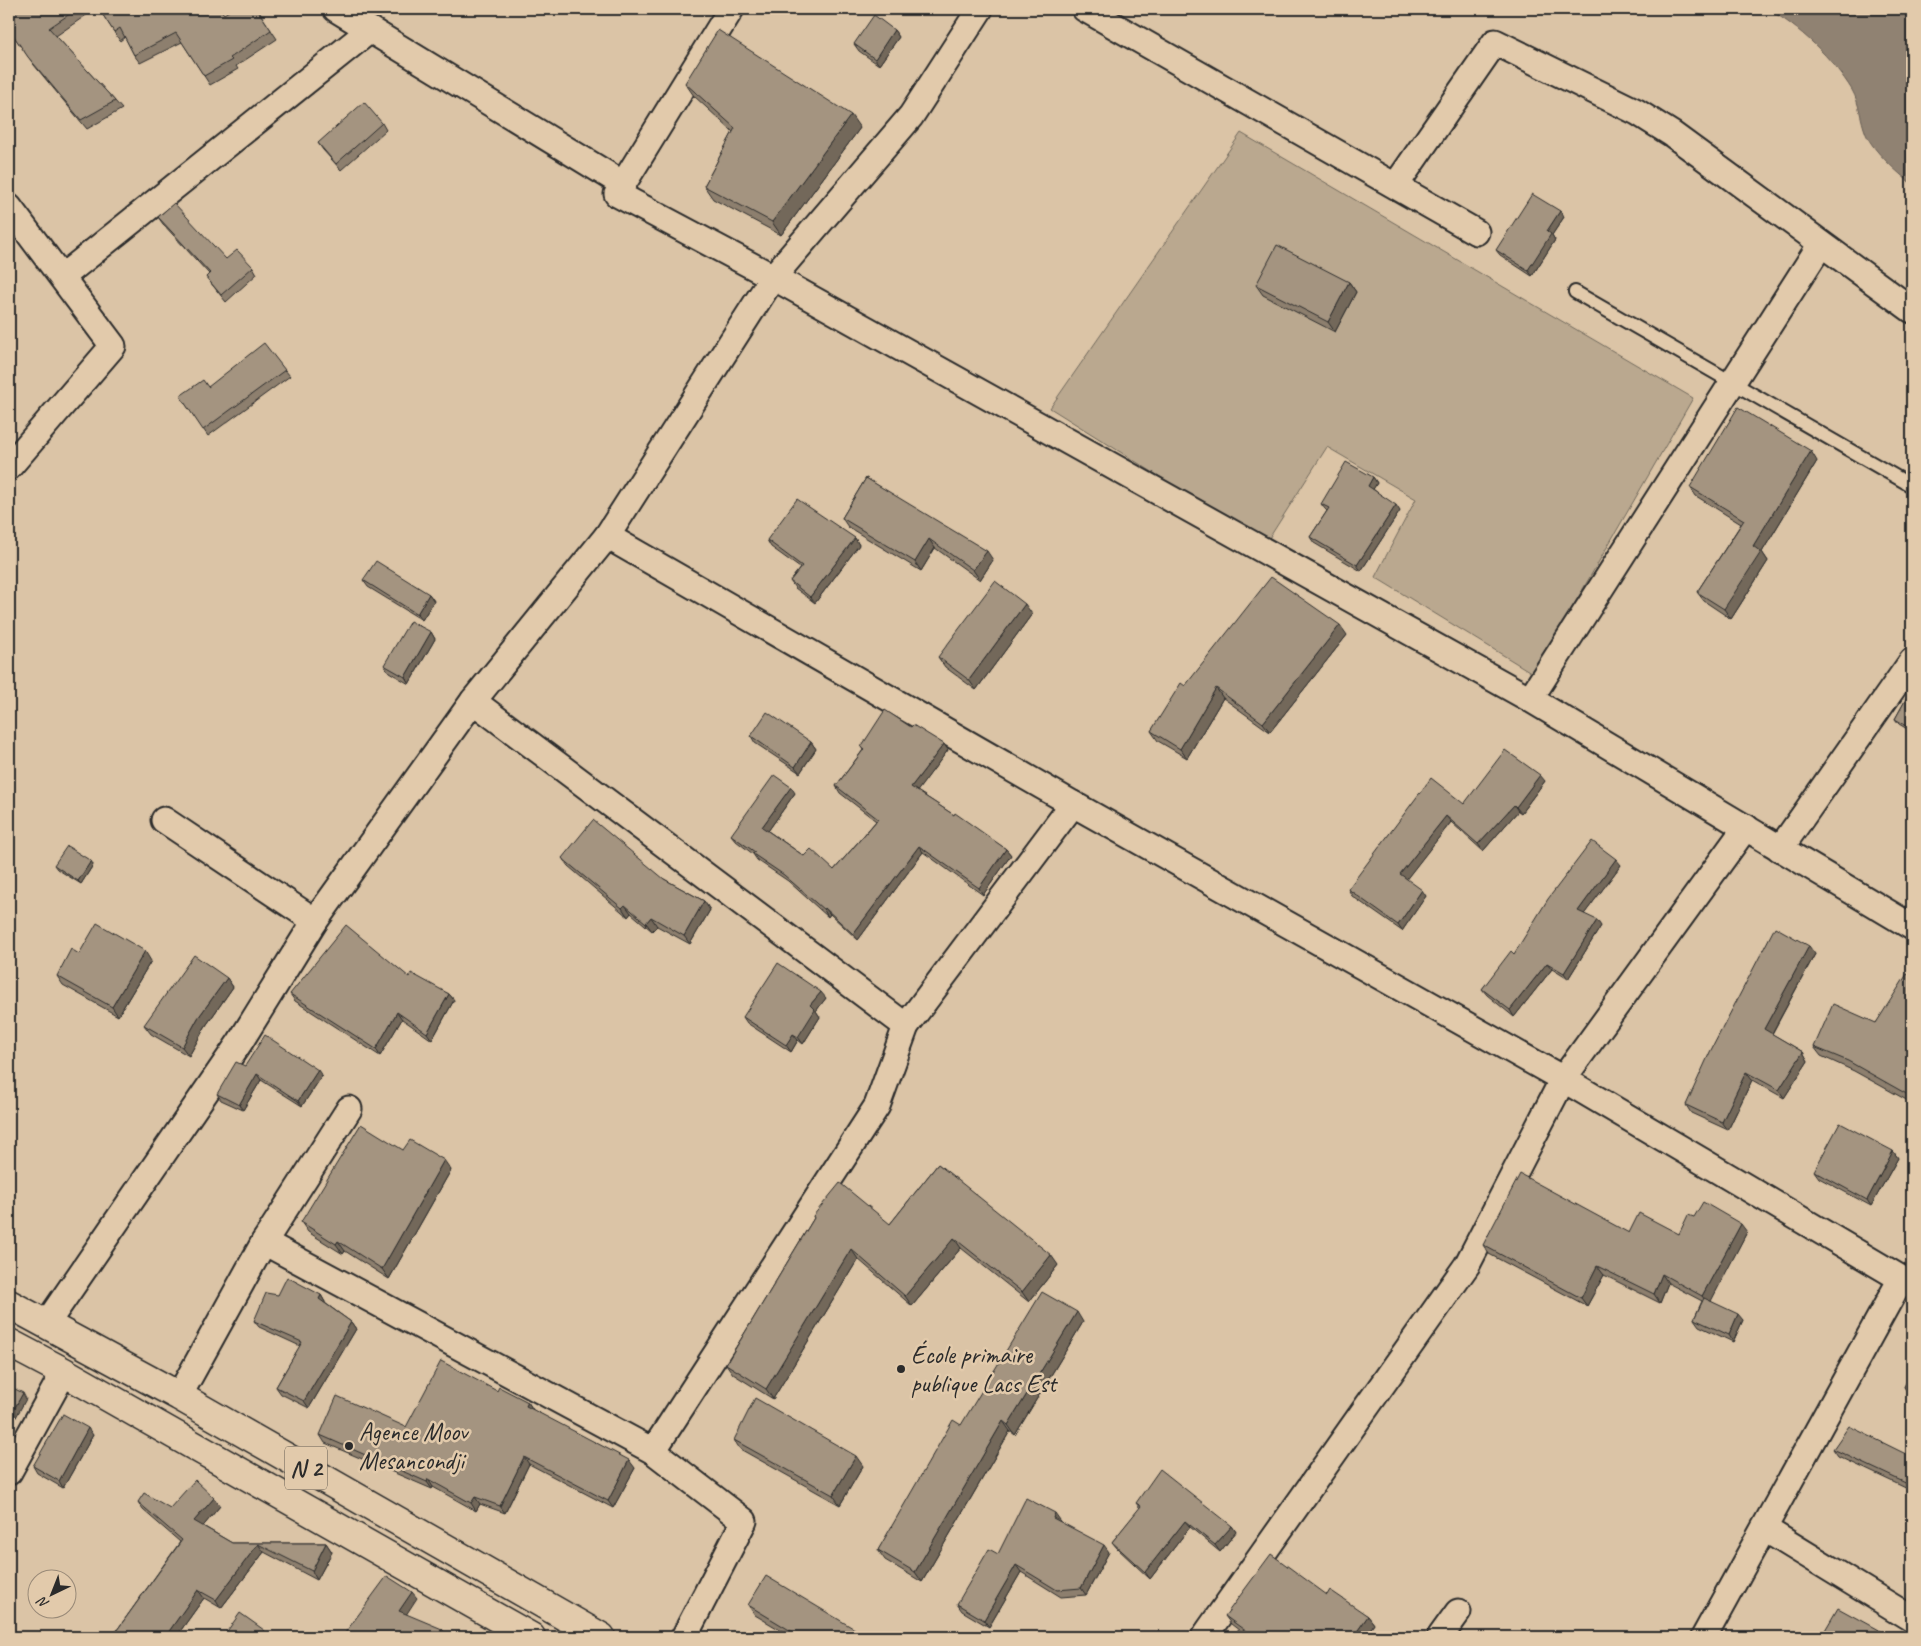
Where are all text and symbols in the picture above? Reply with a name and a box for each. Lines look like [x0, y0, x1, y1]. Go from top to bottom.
place label: École primaire publique Lacs Est [911, 1339, 1059, 1400]
marker: École primaire publique Lacs Est [895, 1363, 907, 1375]
place label: Agence Moov Mesancondji [359, 1416, 470, 1477]
marker: Agence Moov Mesancondji [343, 1440, 355, 1452]
road number: N 2 [285, 1446, 327, 1490]
north arrow [28, 1568, 78, 1618]
text: N [33, 1592, 52, 1612]

